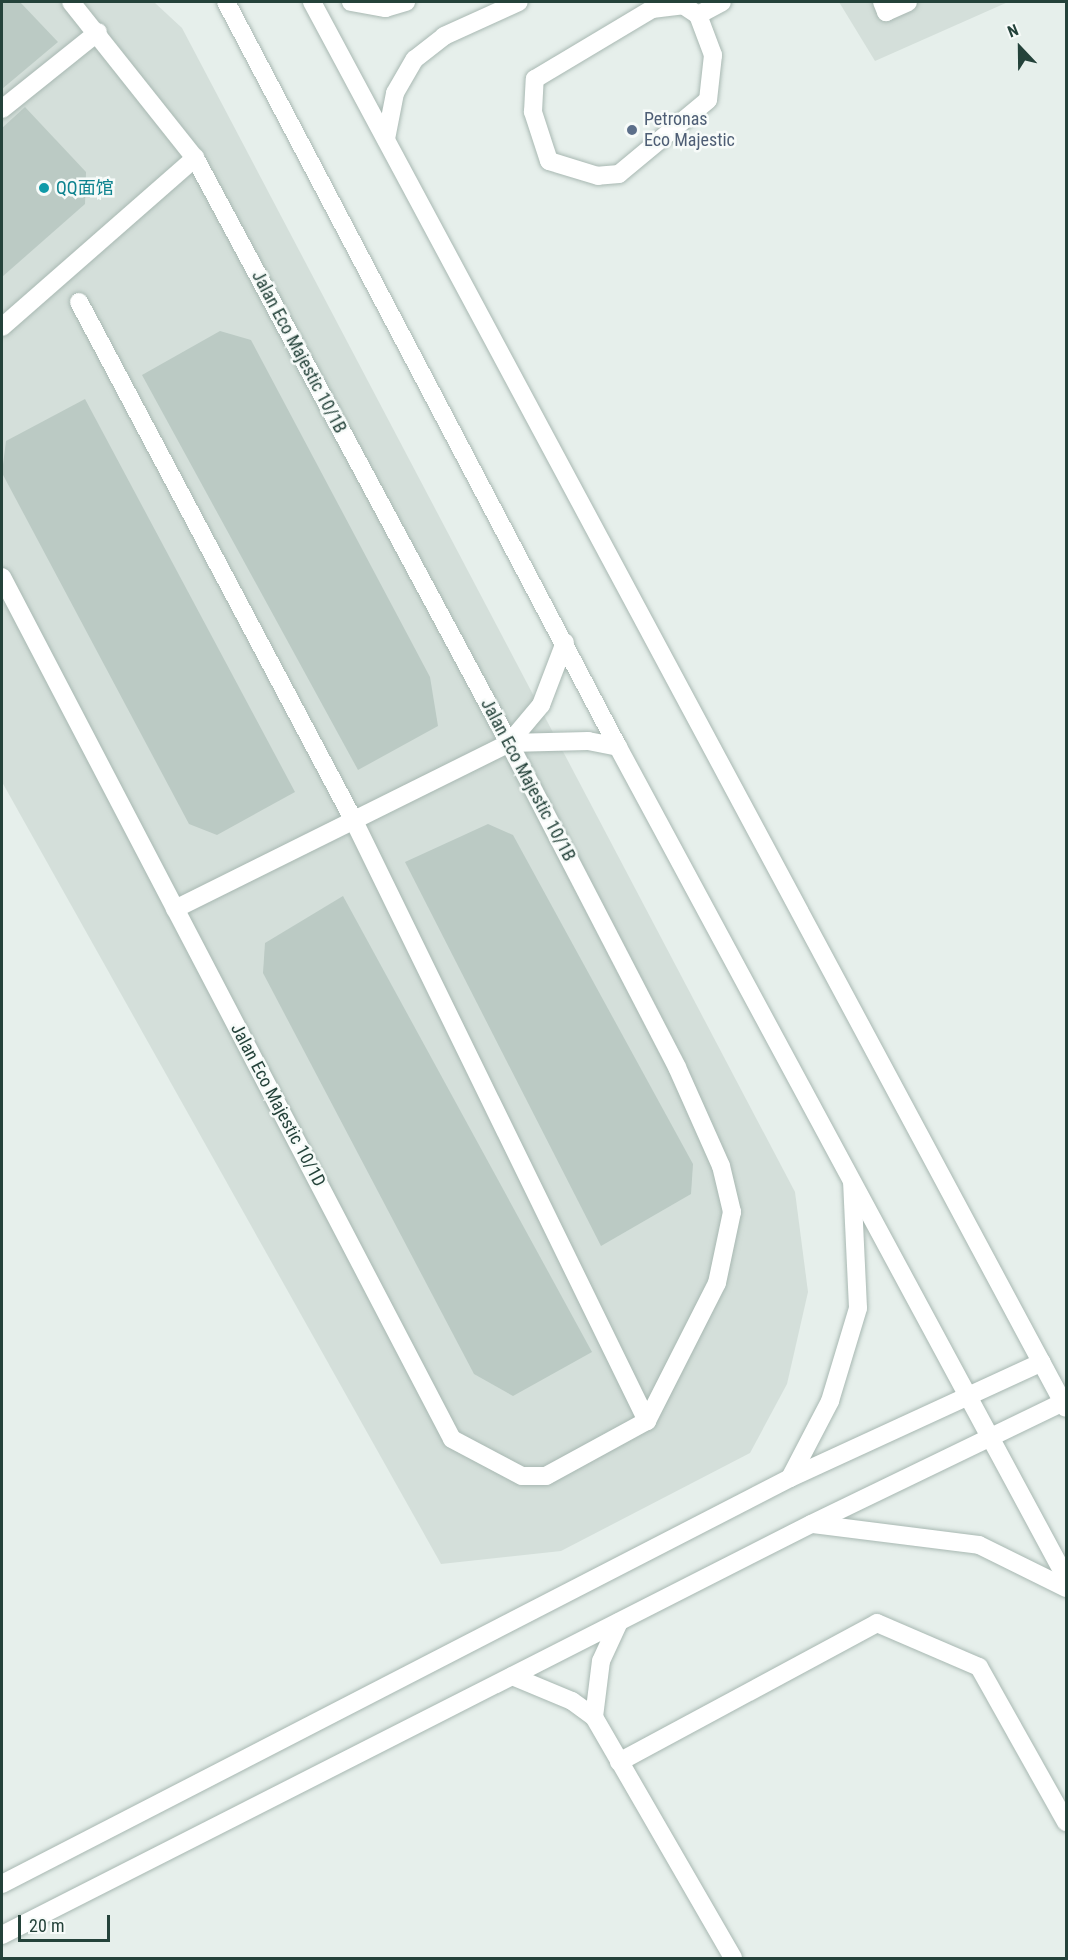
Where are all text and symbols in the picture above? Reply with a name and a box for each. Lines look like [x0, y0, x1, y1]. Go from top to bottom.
north arrow [990, 18, 1050, 78]
text: N [1005, 20, 1021, 41]
place label: Petronas Eco Majestic [644, 109, 735, 152]
marker: Petronas Eco Majestic [625, 123, 639, 137]
place label: QQ面馆 [56, 177, 114, 199]
marker: QQ面馆 [37, 181, 51, 195]
street label: Jalan Eco Majestic 10/1B [247, 267, 351, 437]
street label: Jalan Eco Majestic 10/1B [476, 695, 580, 865]
street label: Jalan Eco Majestic 10/1D [226, 1020, 330, 1190]
scale bar [21, 1903, 112, 1941]
text: 20 m [29, 1915, 64, 1936]

